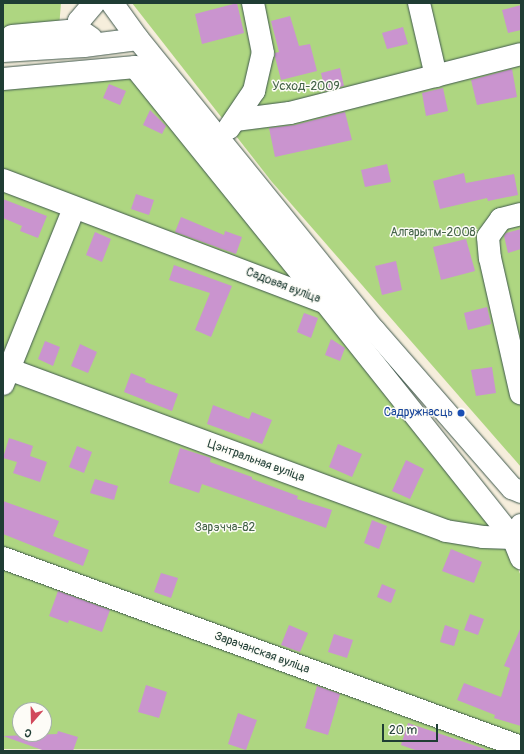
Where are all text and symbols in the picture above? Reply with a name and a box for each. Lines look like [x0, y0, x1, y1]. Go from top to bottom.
park label: Усход-2009 [272, 80, 340, 94]
park label: Алгарытм-2008 [390, 226, 476, 240]
street label: Садовая вуліца [244, 265, 322, 307]
place label: Садружнасць [384, 406, 453, 420]
marker: Садружнасць [456, 408, 466, 418]
street label: Цэнтральная вуліца [205, 437, 307, 485]
park label: Зарэчча-82 [195, 521, 255, 535]
street label: Зарачанская вуліца [212, 629, 312, 677]
north arrow [12, 702, 52, 742]
scale bar [384, 716, 440, 742]
text: 20 m [389, 723, 417, 738]
text: С [23, 726, 33, 740]

